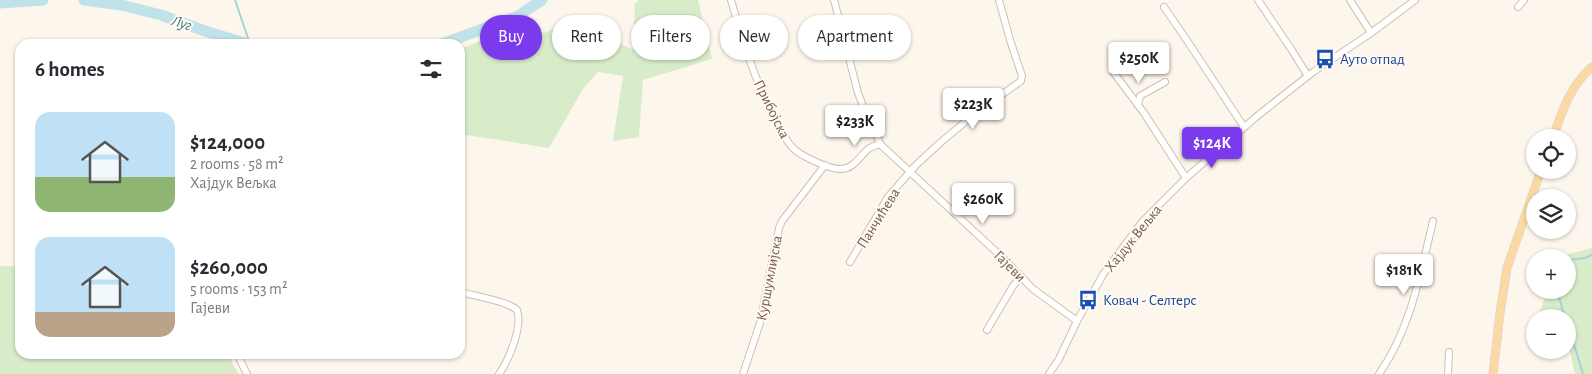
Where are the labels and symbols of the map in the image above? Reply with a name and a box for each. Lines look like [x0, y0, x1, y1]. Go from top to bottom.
water label: Луг [169, 12, 194, 34]
pin: $250K [1104, 42, 1174, 84]
bus stop icon: Ауто отпад [1314, 48, 1336, 70]
place label: Ауто отпад [1340, 52, 1405, 67]
street label: Прибојска [751, 77, 792, 141]
pin: $223K [938, 88, 1008, 130]
pin: $233K [820, 104, 890, 147]
pin: $124K [1177, 126, 1247, 169]
pin: $260K [948, 182, 1018, 225]
street label: Панчићева [854, 186, 903, 251]
street label: Хајдук Вељка [1102, 202, 1165, 275]
street label: Куршумлијска [754, 234, 785, 322]
street label: Гајеви [991, 248, 1028, 285]
pin: $181K [1369, 254, 1439, 296]
bus stop icon: Ковач - Селтерс [1077, 289, 1099, 311]
place label: Ковач - Селтерс [1103, 293, 1197, 308]

